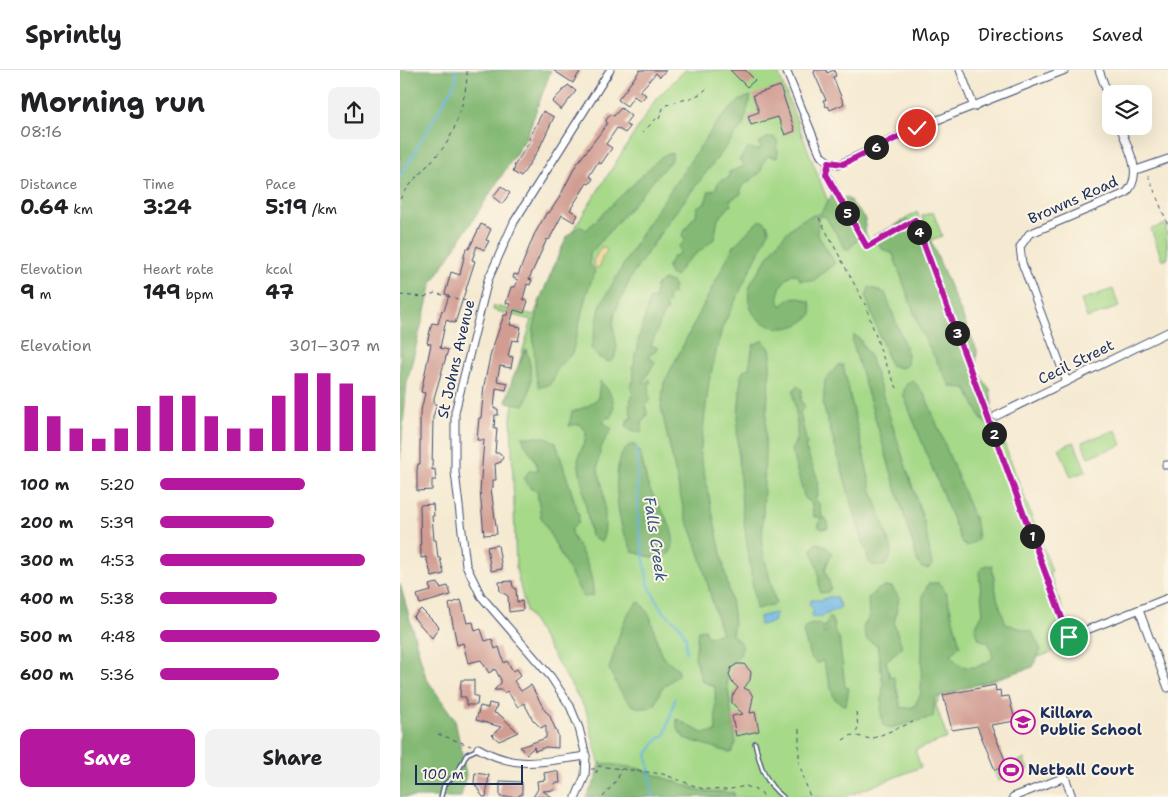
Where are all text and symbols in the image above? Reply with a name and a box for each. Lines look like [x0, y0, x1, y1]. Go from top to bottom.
text: Sprintly [25, 19, 122, 51]
text: Map [912, 23, 950, 47]
text: Directions [978, 23, 1064, 47]
text: Saved [1092, 23, 1143, 47]
text: Morning run [20, 83, 205, 121]
map controls [1102, 85, 1152, 135]
button: layers [1102, 85, 1152, 135]
button: share [328, 87, 380, 139]
pin [896, 107, 938, 149]
icon: check [903, 114, 931, 142]
text: 08:16 [20, 121, 62, 142]
pin: 6 [864, 134, 888, 160]
text: 6 [872, 138, 881, 156]
street label: Browns Road [1025, 171, 1121, 229]
text: Distance [20, 175, 77, 193]
text: Time [143, 175, 175, 193]
text: Pace [265, 175, 296, 193]
text: 0.64 [20, 193, 68, 221]
text: 3:24 [143, 193, 192, 221]
text: 5:19 [265, 193, 307, 221]
text: km [68, 200, 93, 218]
text: /km [307, 200, 337, 218]
pin: 5 [834, 200, 860, 226]
text: 5 [843, 204, 852, 222]
pin: 4 [906, 220, 932, 244]
text: 4 [915, 223, 924, 241]
text: Elevation [20, 260, 83, 278]
text: Heart rate [143, 260, 214, 278]
text: kcal [265, 260, 293, 278]
text: 9 [20, 278, 35, 306]
text: 149 [143, 278, 181, 306]
text: 47 [265, 278, 294, 306]
text: m [35, 285, 52, 303]
text: bpm [181, 285, 214, 303]
street label: St Johns Avenue [433, 298, 479, 420]
pin: 3 [944, 320, 970, 346]
text: 3 [953, 324, 962, 342]
text: Elevation [20, 335, 92, 356]
text: 301–307 m [289, 335, 380, 356]
street label: Cecil Street [1035, 335, 1117, 389]
pin: 2 [982, 422, 1006, 446]
text: 2 [990, 425, 999, 443]
text: 100 m [20, 474, 69, 495]
text: 5:20 [100, 474, 135, 495]
water label: Falls Creek [639, 495, 672, 583]
text: 200 m [20, 512, 73, 533]
text: 5:39 [100, 512, 134, 533]
pin: 1 [1020, 524, 1044, 548]
text: 1 [1029, 527, 1036, 545]
text: 300 m [20, 550, 74, 571]
text: 4:53 [100, 550, 135, 571]
text: 400 m [20, 588, 74, 609]
text: 5:38 [100, 588, 135, 609]
pin [1048, 616, 1090, 658]
icon: arrive [1055, 623, 1083, 651]
text: 500 m [20, 626, 72, 647]
text: 4:48 [100, 626, 136, 647]
text: 600 m [20, 664, 74, 685]
text: 5:36 [100, 664, 135, 685]
place label: Killara Public School [1040, 703, 1142, 740]
school or university icon: Killara Public School [1010, 709, 1036, 735]
button: Save [20, 729, 195, 787]
button: Share [205, 729, 380, 787]
sports icon: Netball Court [998, 757, 1024, 783]
place label: Netball Court [1028, 760, 1134, 780]
scale bar [415, 762, 522, 785]
text: 100 m [422, 765, 464, 783]

